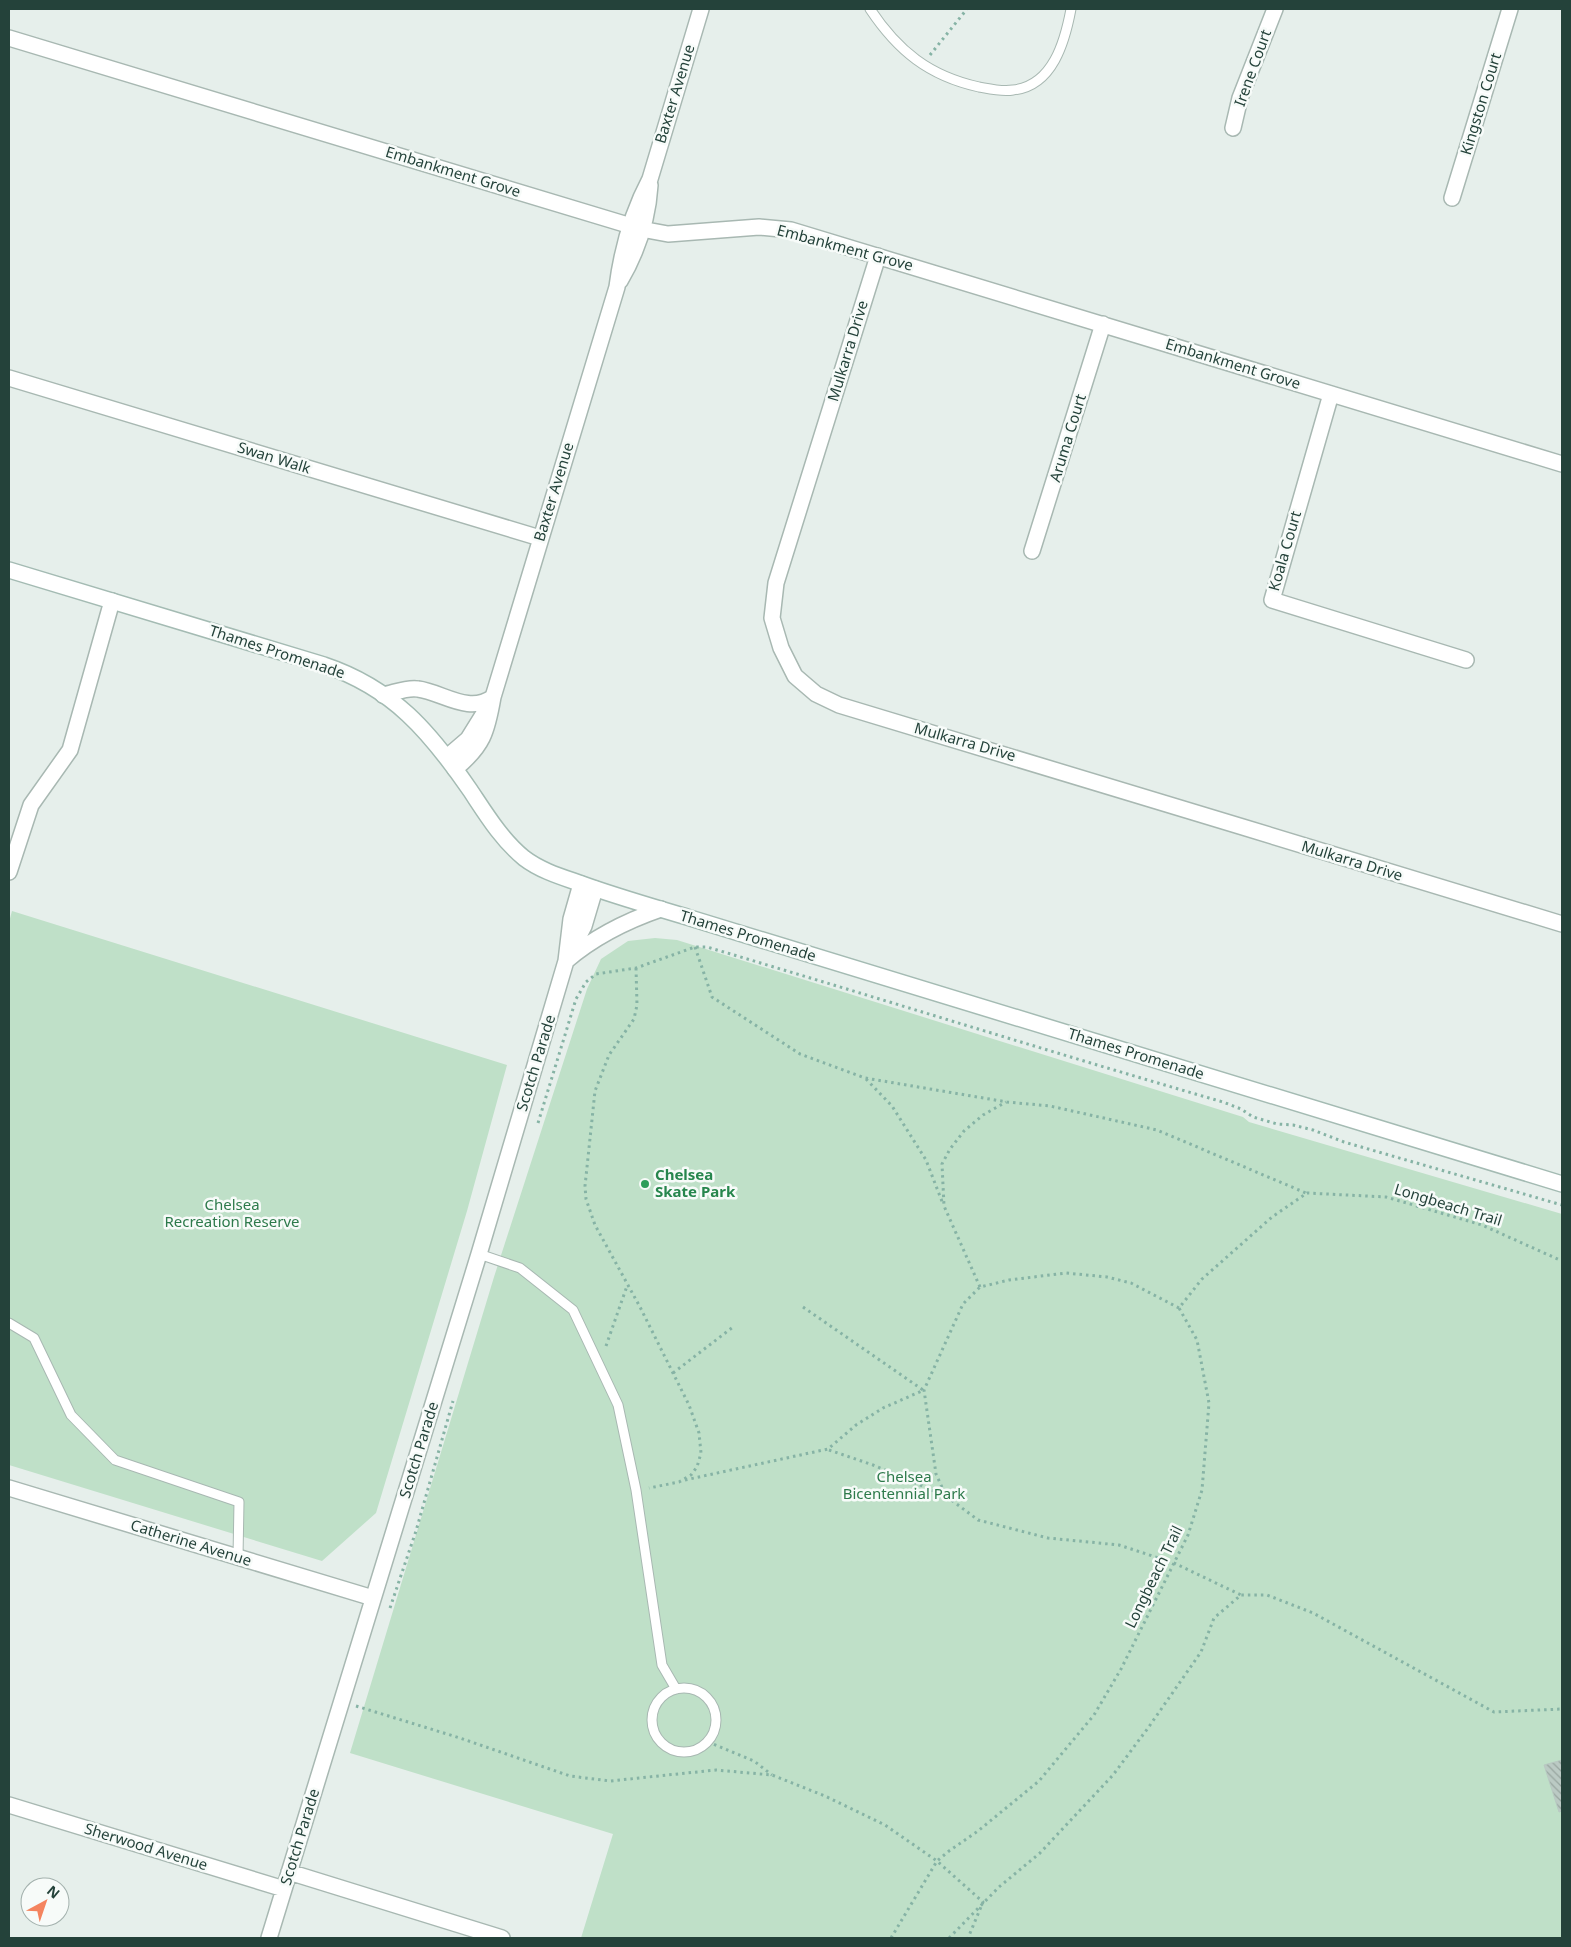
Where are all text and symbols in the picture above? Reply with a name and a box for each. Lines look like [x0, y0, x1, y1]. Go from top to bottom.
street label: Irene Court [1229, 26, 1275, 109]
street label: Baxter Avenue [649, 42, 699, 146]
street label: Kingston Court [1455, 50, 1505, 157]
street label: Embankment Grove [383, 141, 523, 201]
street label: Embankment Grove [775, 219, 915, 275]
street label: Mulkarra Drive [822, 298, 872, 404]
street label: Embankment Grove [1163, 333, 1303, 393]
street label: Aruma Court [1044, 391, 1090, 484]
street label: Swan Walk [235, 436, 313, 478]
street label: Baxter Avenue [528, 440, 578, 544]
street label: Koala Court [1263, 508, 1305, 593]
street label: Thames Promenade [207, 620, 348, 682]
street label: Mulkarra Drive [912, 717, 1018, 765]
street label: Mulkarra Drive [1299, 835, 1405, 885]
street label: Thames Promenade [678, 905, 819, 965]
street label: Scotch Parade [511, 1012, 559, 1113]
street label: Thames Promenade [1066, 1023, 1207, 1083]
place label: Chelsea Skate Park [655, 1164, 736, 1201]
marker: Chelsea Skate Park [639, 1178, 651, 1190]
street label: Longbeach Trail [1392, 1178, 1505, 1230]
park label: Chelsea Recreation Reserve [164, 1194, 300, 1231]
street label: Scotch Parade [394, 1399, 442, 1500]
park label: Chelsea Bicentennial Park [843, 1466, 965, 1503]
street label: Catherine Avenue [128, 1514, 254, 1570]
street label: Longbeach Trail [1120, 1522, 1187, 1631]
street label: Scotch Parade [275, 1786, 323, 1887]
street label: Sherwood Avenue [82, 1818, 210, 1874]
north arrow [20, 1877, 70, 1927]
text: N [43, 1881, 64, 1903]

